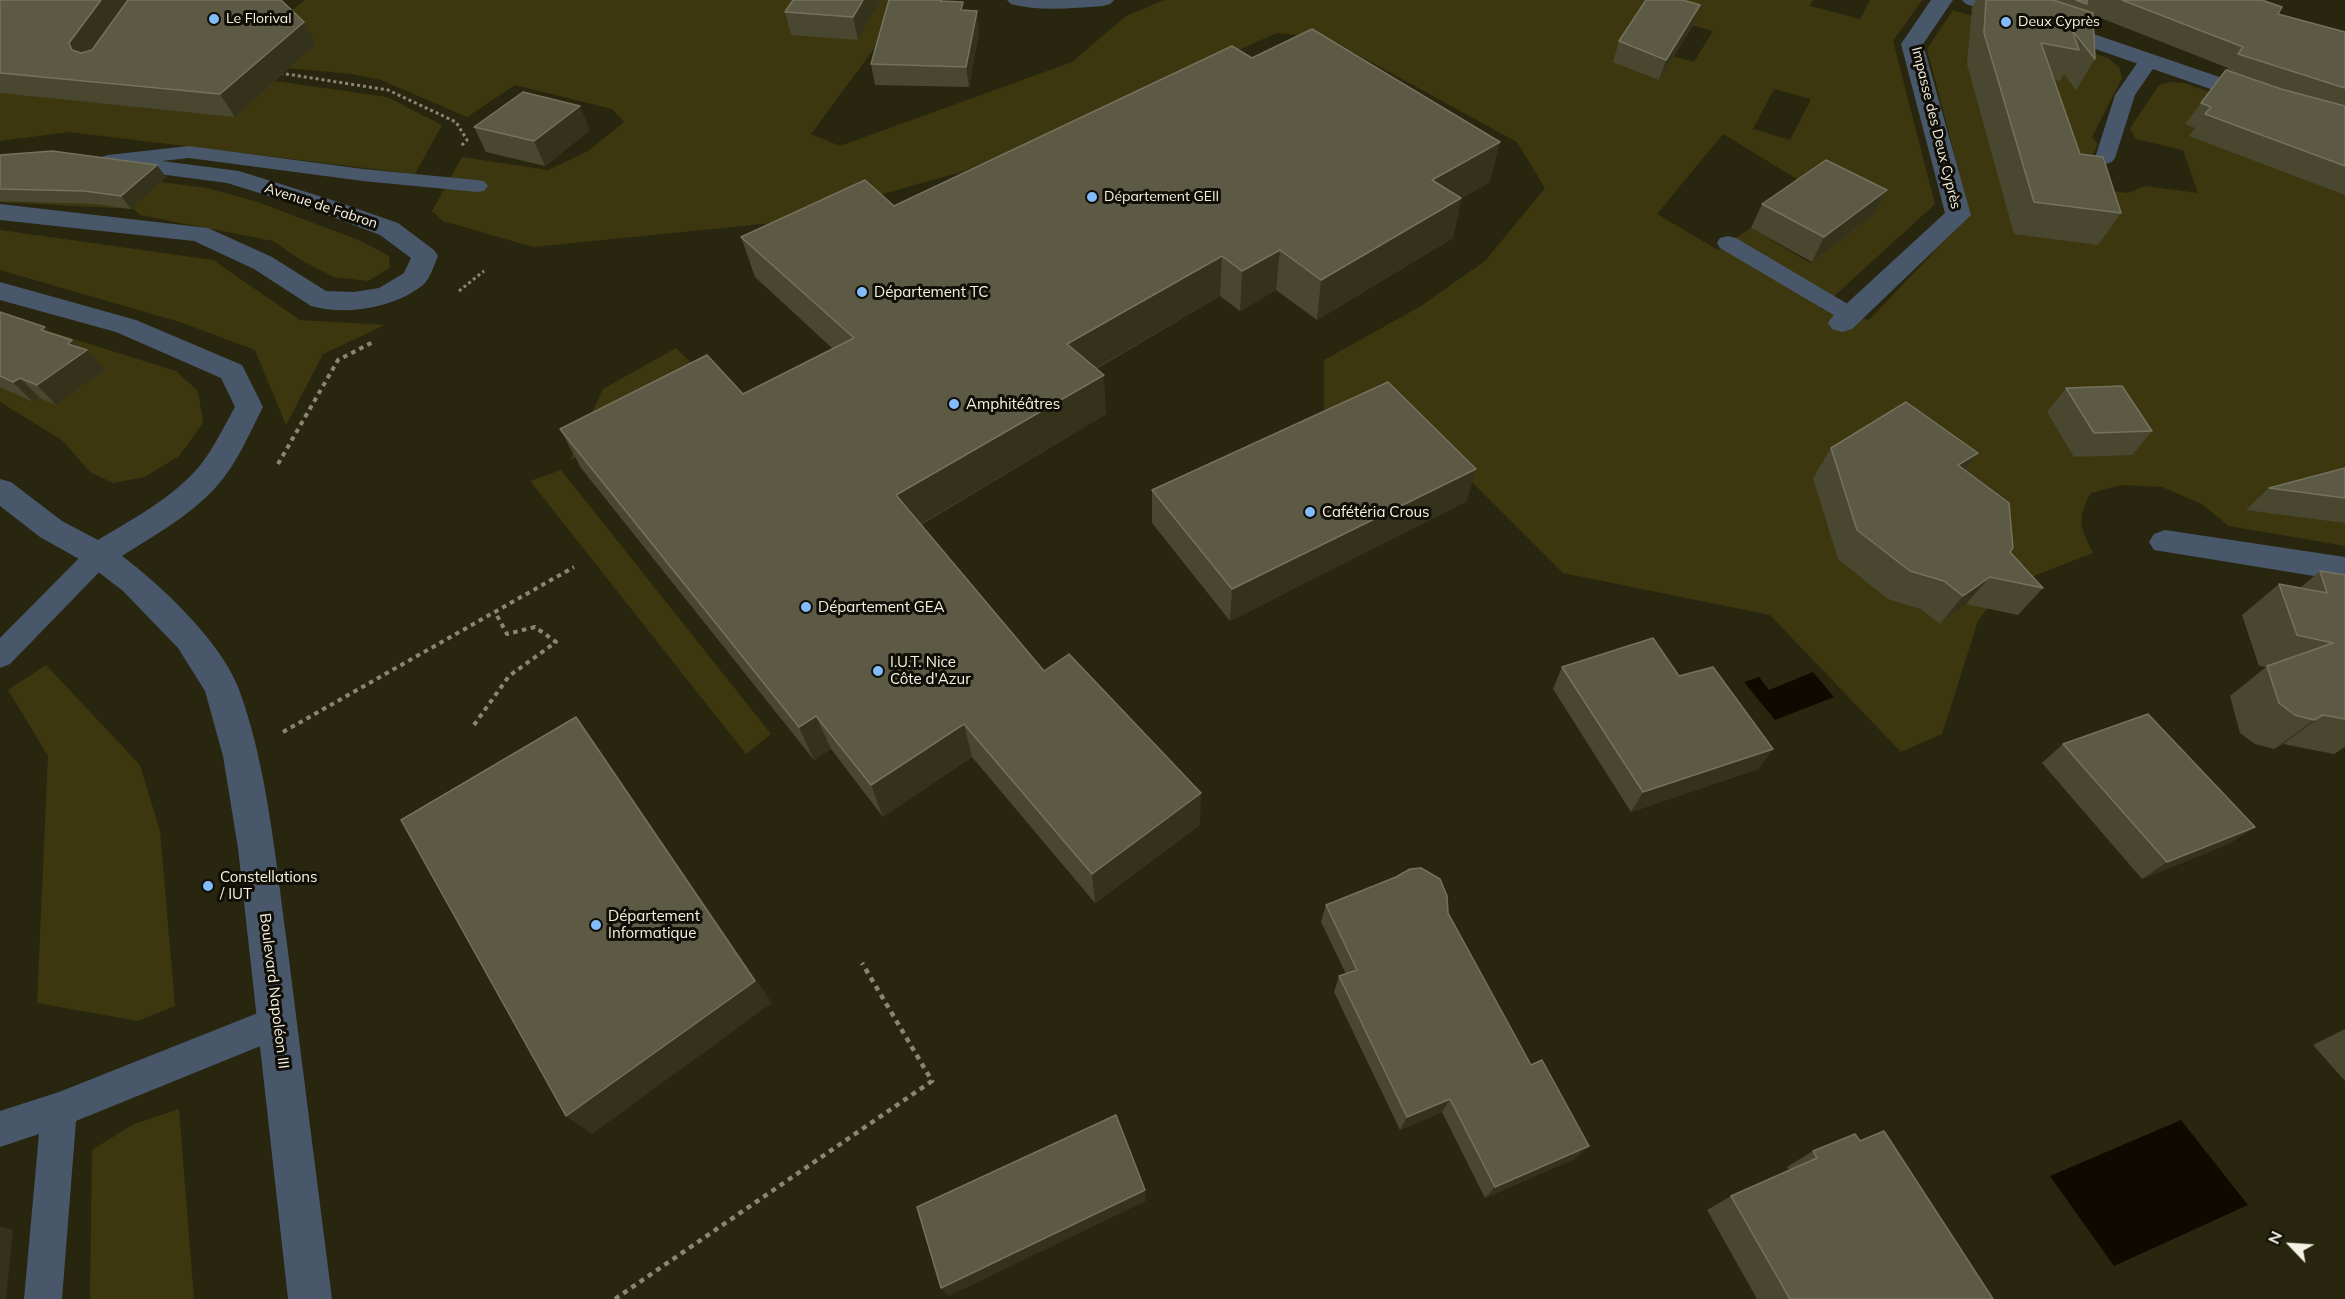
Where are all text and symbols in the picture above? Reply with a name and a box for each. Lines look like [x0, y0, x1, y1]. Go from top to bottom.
place label: Le Florival [226, 11, 291, 27]
marker: Le Florival [207, 12, 221, 26]
place label: Deux Cyprès [2018, 14, 2100, 30]
marker: Deux Cyprès [1999, 15, 2013, 29]
street label: Impasse des Deux Cyprès [1908, 45, 1964, 211]
street label: Avenue de Fabron [262, 180, 380, 232]
place label: Département GEII [1104, 189, 1219, 205]
marker: Département GEII [1085, 190, 1099, 204]
place label: Département TC [874, 283, 988, 301]
marker: Département TC [855, 285, 869, 299]
place label: Amphitéâtres [966, 395, 1060, 413]
marker: Amphitéâtres [947, 397, 961, 411]
place label: Cafétéria Crous [1322, 503, 1430, 521]
marker: Cafétéria Crous [1303, 505, 1317, 519]
place label: Département GEA [818, 598, 944, 616]
marker: Département GEA [799, 600, 813, 614]
place label: I.U.T. Nice Côte d'Azur [890, 653, 971, 688]
marker: I.U.T. Nice Côte d'Azur [871, 664, 885, 678]
place label: Constellations / IUT [220, 868, 318, 903]
marker: Constellations / IUT [201, 879, 215, 893]
place label: Département Informatique [608, 907, 700, 942]
street label: Boulevard Napoléon III [256, 912, 292, 1070]
marker: Département Informatique [589, 918, 603, 932]
north arrow [2261, 1215, 2321, 1275]
text: N [2263, 1228, 2286, 1247]

